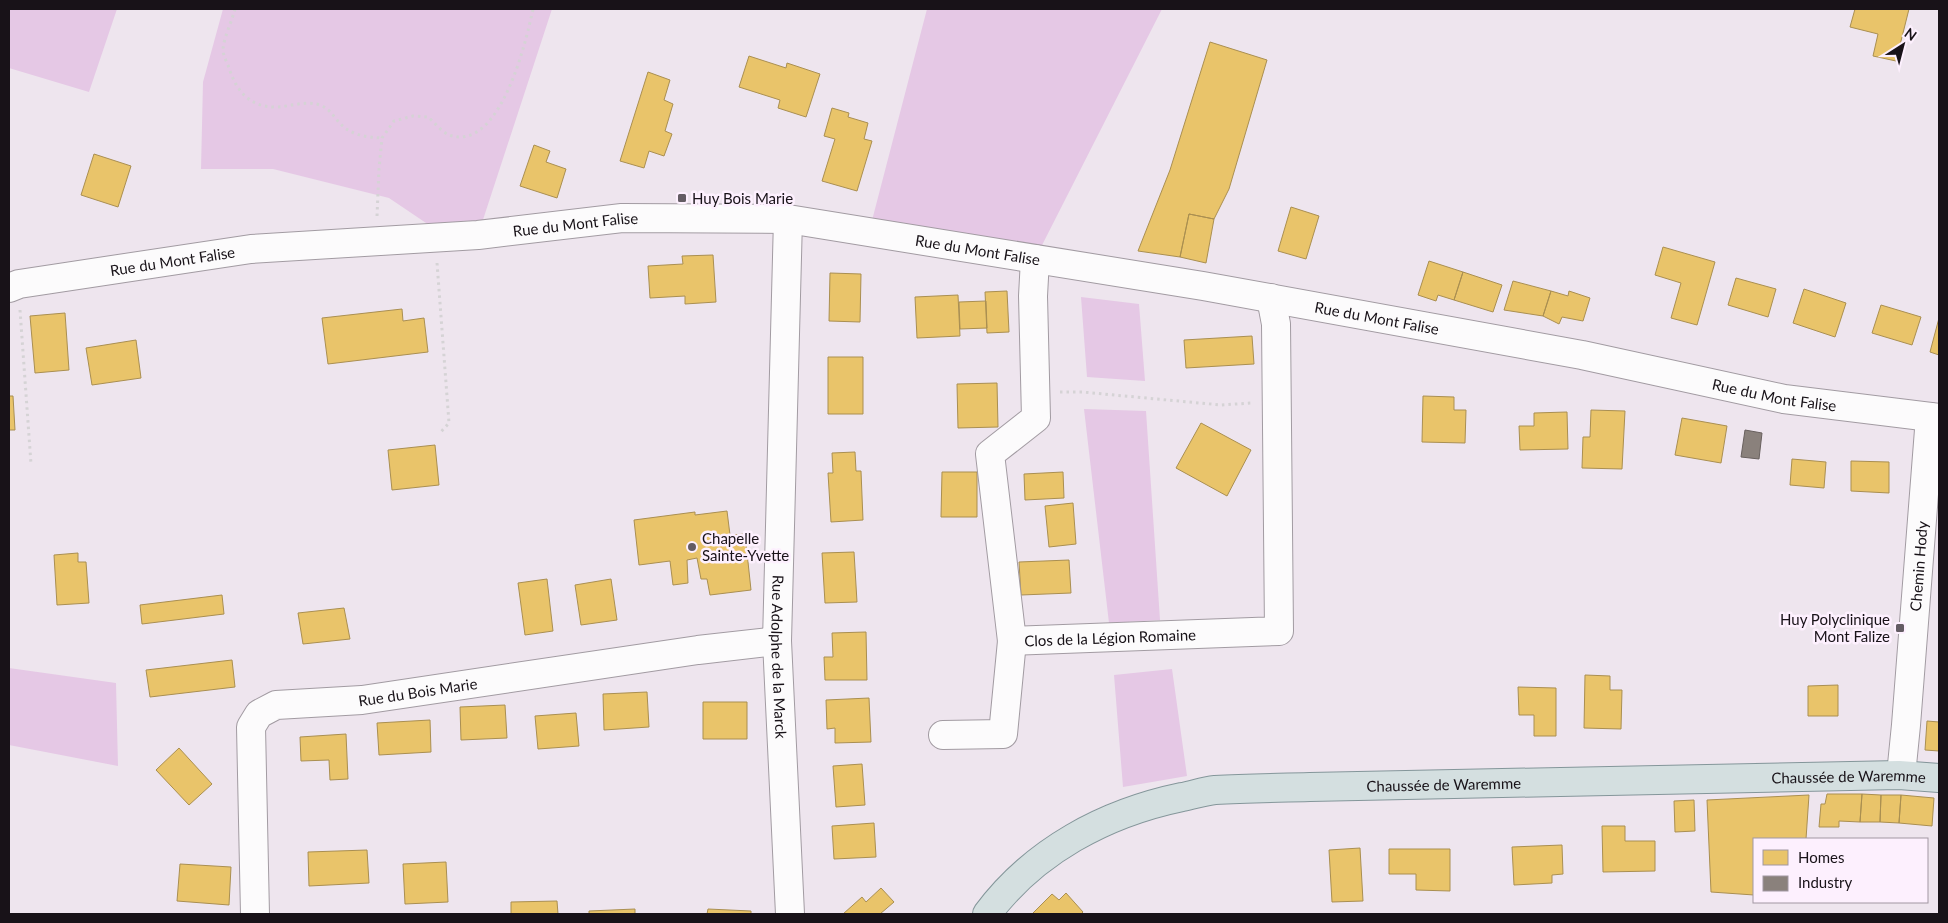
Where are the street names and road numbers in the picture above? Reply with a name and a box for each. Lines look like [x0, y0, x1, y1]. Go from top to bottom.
street label: Rue du Mont Falise [512, 209, 638, 240]
street label: Rue du Mont Falise [914, 231, 1041, 269]
street label: Rue du Mont Falise [109, 243, 236, 279]
street label: Rue du Mont Falise [1313, 298, 1441, 338]
street label: Rue du Mont Falise [1711, 375, 1838, 414]
street label: Chemin Hody [1906, 520, 1931, 612]
street label: Rue Adolphe de la Marck [768, 575, 791, 740]
street label: Clos de la Légion Romaine [1024, 625, 1196, 650]
street label: Rue du Bois Marie [357, 674, 478, 709]
street label: Chaussée de Waremme [1771, 766, 1927, 787]
street label: Chaussée de Waremme [1366, 774, 1521, 795]

